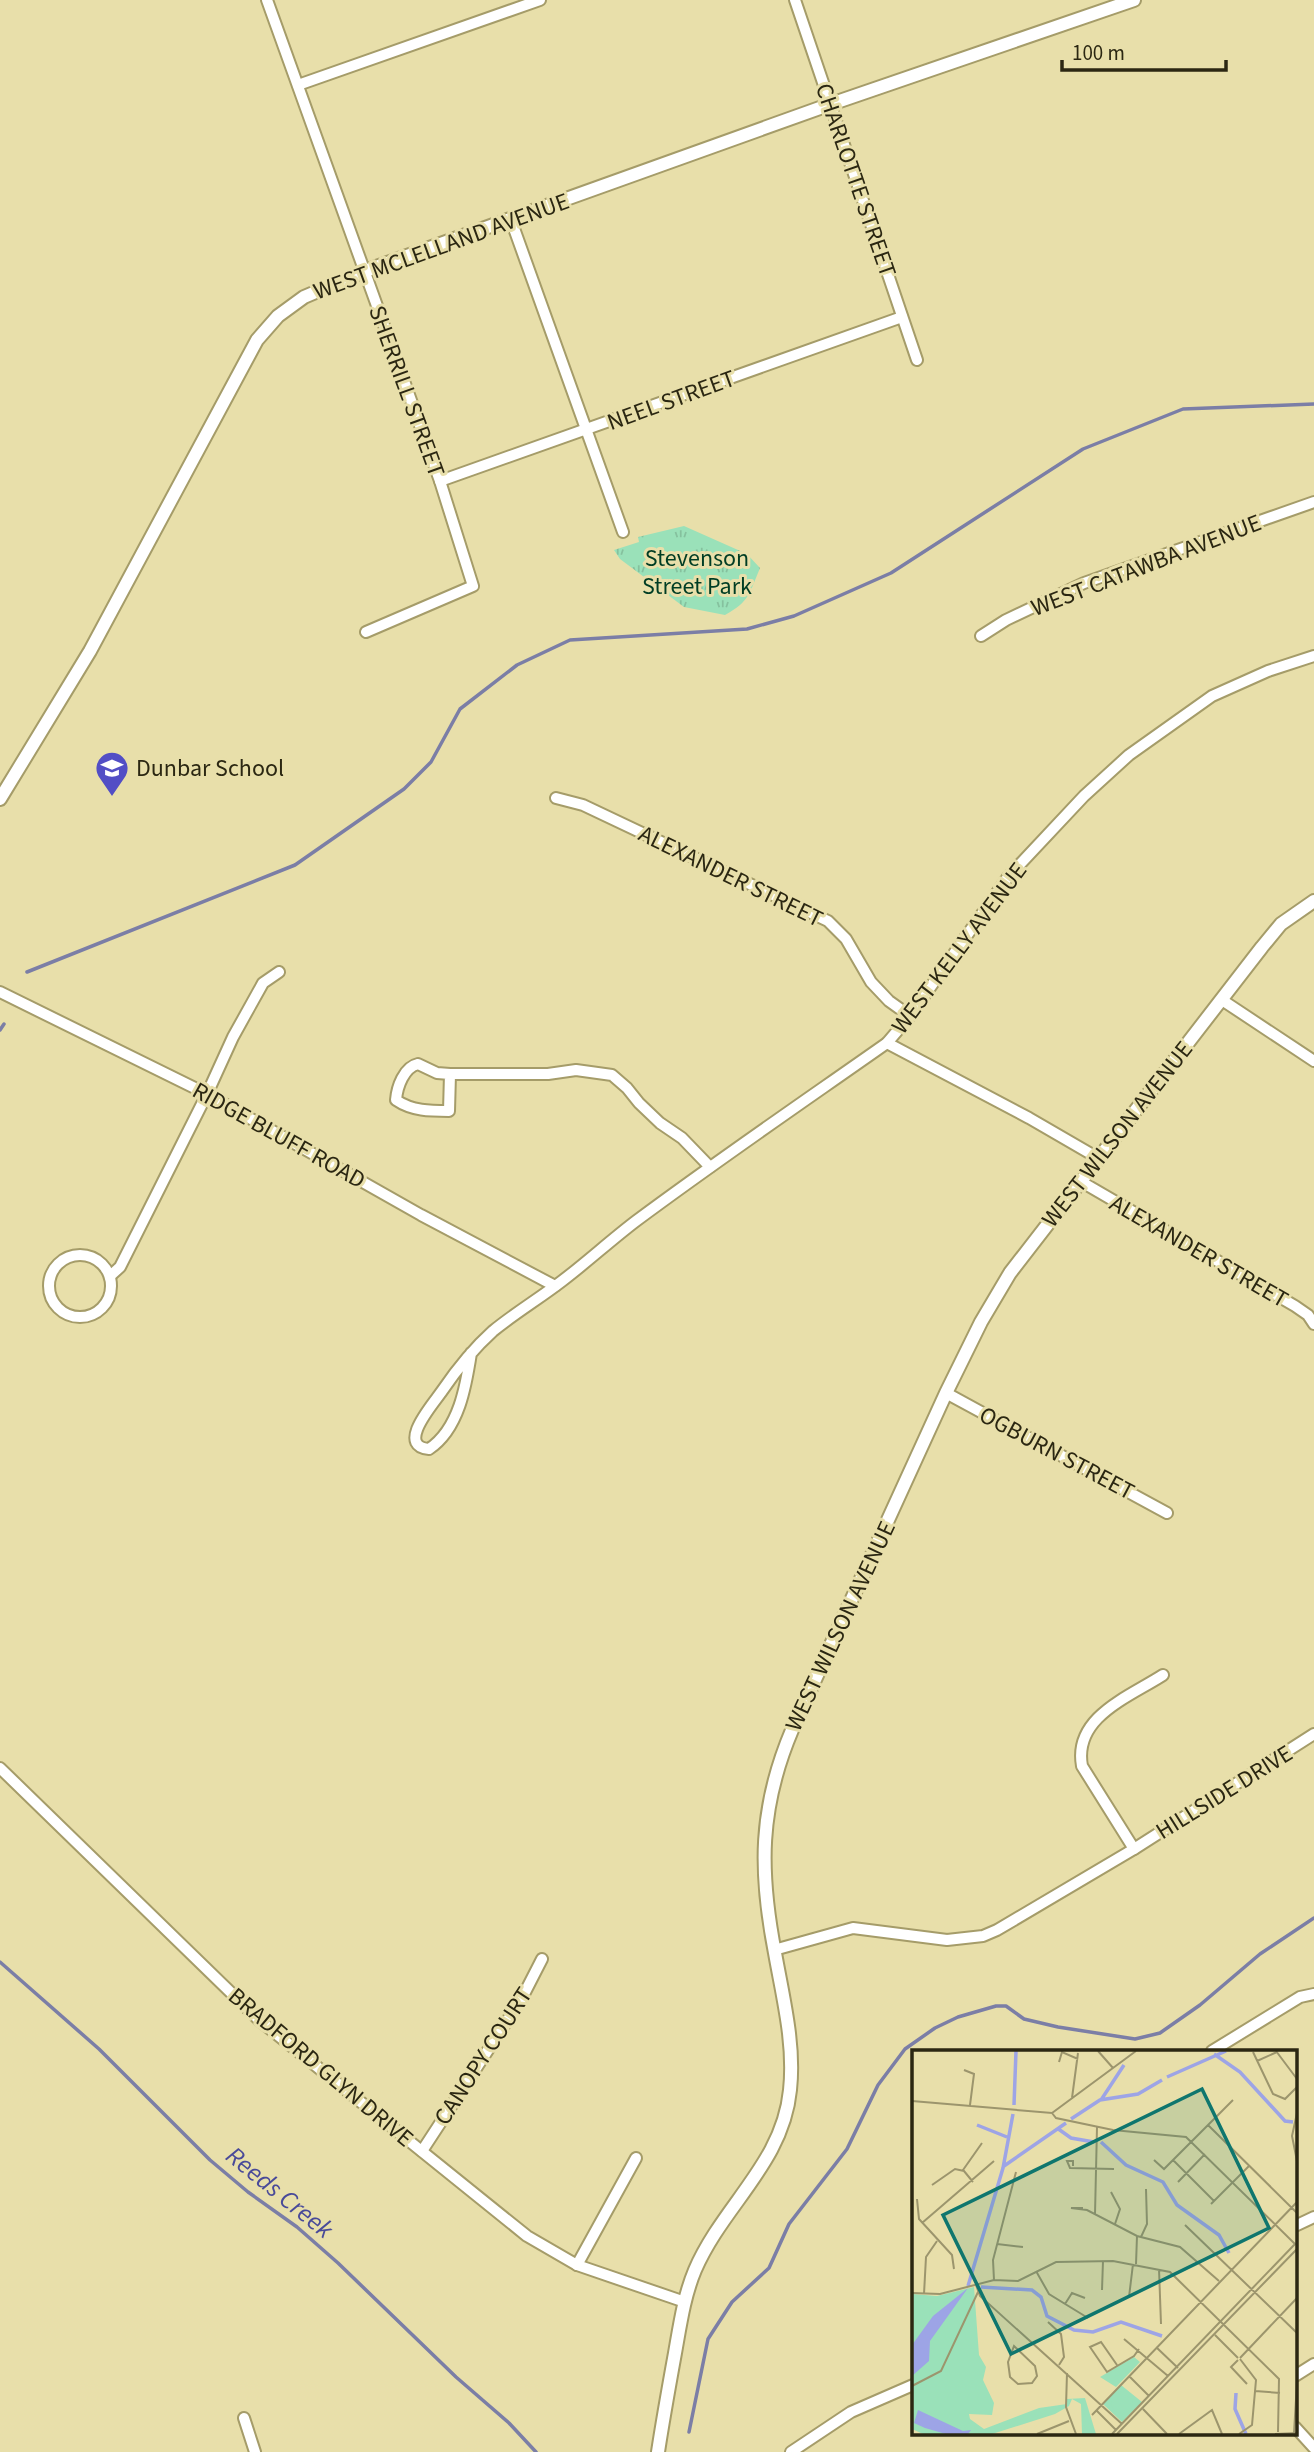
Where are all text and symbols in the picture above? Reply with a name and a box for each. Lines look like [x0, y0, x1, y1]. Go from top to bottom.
scale bar [1062, 28, 1226, 72]
text: 100 m [1072, 38, 1125, 68]
street label: CHARLOTTE STREET [806, 79, 905, 282]
street label: WEST MCLELLAND AVENUE [308, 184, 574, 309]
street label: SHERRILL STREET [359, 301, 454, 482]
street label: NEEL STREET [602, 361, 740, 440]
street label: WEST CATAWBA AVENUE [1026, 505, 1266, 626]
park label: Stevenson Street Park [642, 541, 752, 604]
school or university icon: Dunbar School [93, 749, 131, 798]
place label: Dunbar School [136, 751, 284, 786]
street label: ALEXANDER STREET [633, 817, 829, 936]
street label: WEST KELLY AVENUE [883, 855, 1036, 1042]
street label: WEST WILSON AVENUE [1033, 1034, 1201, 1235]
street label: RIDGE BLUFF ROAD [186, 1073, 372, 1198]
street label: ALEXANDER STREET [1103, 1186, 1295, 1317]
street label: OGBURN STREET [973, 1398, 1141, 1509]
street label: WEST WILSON AVENUE [776, 1515, 905, 1737]
street label: HILLSIDE DRIVE [1149, 1736, 1300, 1849]
street label: BRADFORD GLYN DRIVE [220, 1979, 421, 2155]
street label: CANOPY COURT [426, 1980, 541, 2132]
inset map [912, 2050, 1296, 2434]
water label: Reeds Creek [218, 2137, 342, 2248]

